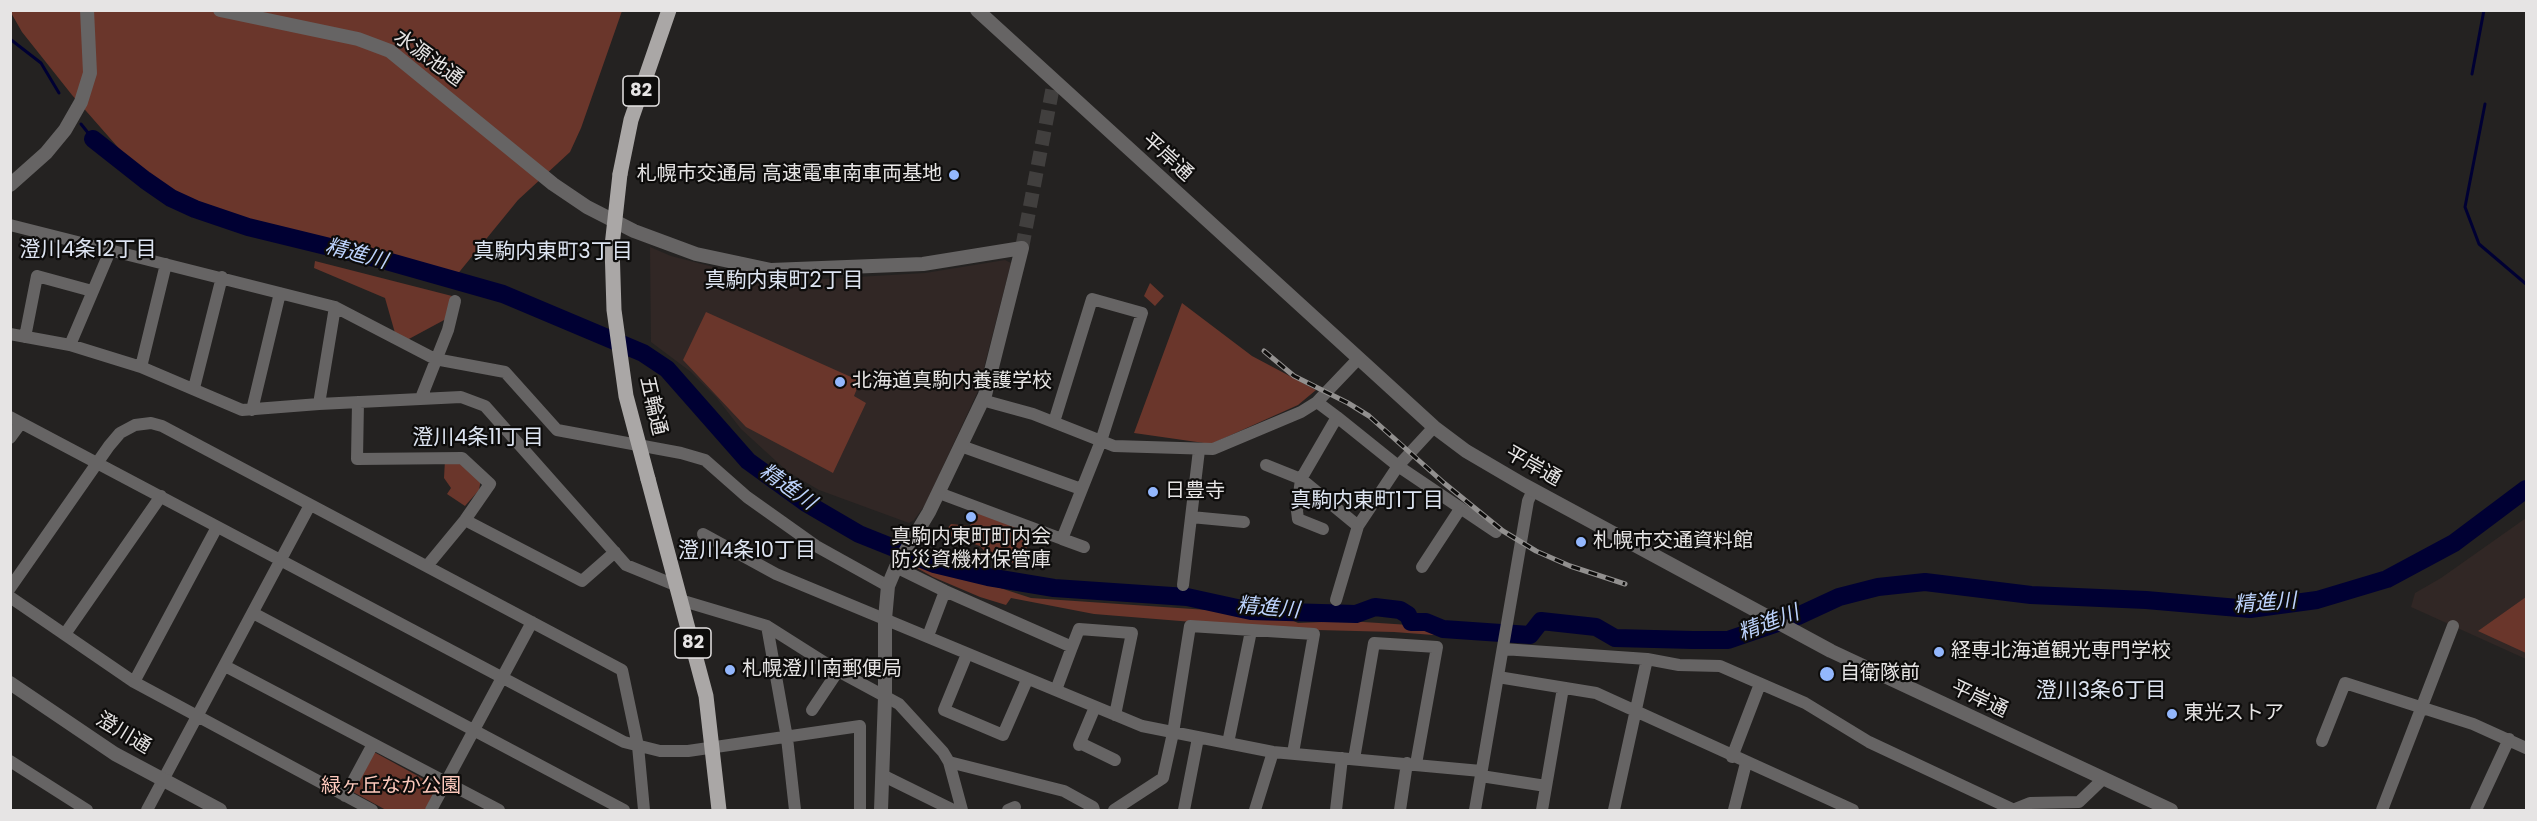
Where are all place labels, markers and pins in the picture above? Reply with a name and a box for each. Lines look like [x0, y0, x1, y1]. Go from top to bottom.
place label: 札幌市交通局 高速電車南車両基地 [637, 163, 942, 187]
marker: 札幌市交通局 高速電車南車両基地 [947, 168, 961, 182]
place label: 北海道真駒内養護学校 [852, 370, 1052, 394]
marker: 北海道真駒内養護学校 [833, 375, 847, 389]
place label: 日豊寺 [1165, 480, 1225, 504]
marker: 日豊寺 [1146, 485, 1160, 499]
marker: 真駒内東町町内会 防災資機材保管庫 [964, 510, 978, 524]
place label: 真駒内東町町内会 防災資機材保管庫 [891, 526, 1051, 573]
place label: 札幌市交通資料館 [1593, 530, 1753, 554]
marker: 札幌市交通資料館 [1574, 535, 1588, 549]
place label: 経専北海道観光専門学校 [1951, 640, 2171, 664]
marker: 経専北海道観光専門学校 [1932, 645, 1946, 659]
place label: 札幌澄川南郵便局 [742, 658, 902, 682]
place label: 自衛隊前 [1840, 662, 1920, 686]
marker: 札幌澄川南郵便局 [723, 663, 737, 677]
marker: 自衛隊前 [1818, 665, 1836, 683]
place label: 東光ストア [2184, 702, 2284, 726]
marker: 東光ストア [2165, 707, 2179, 721]

